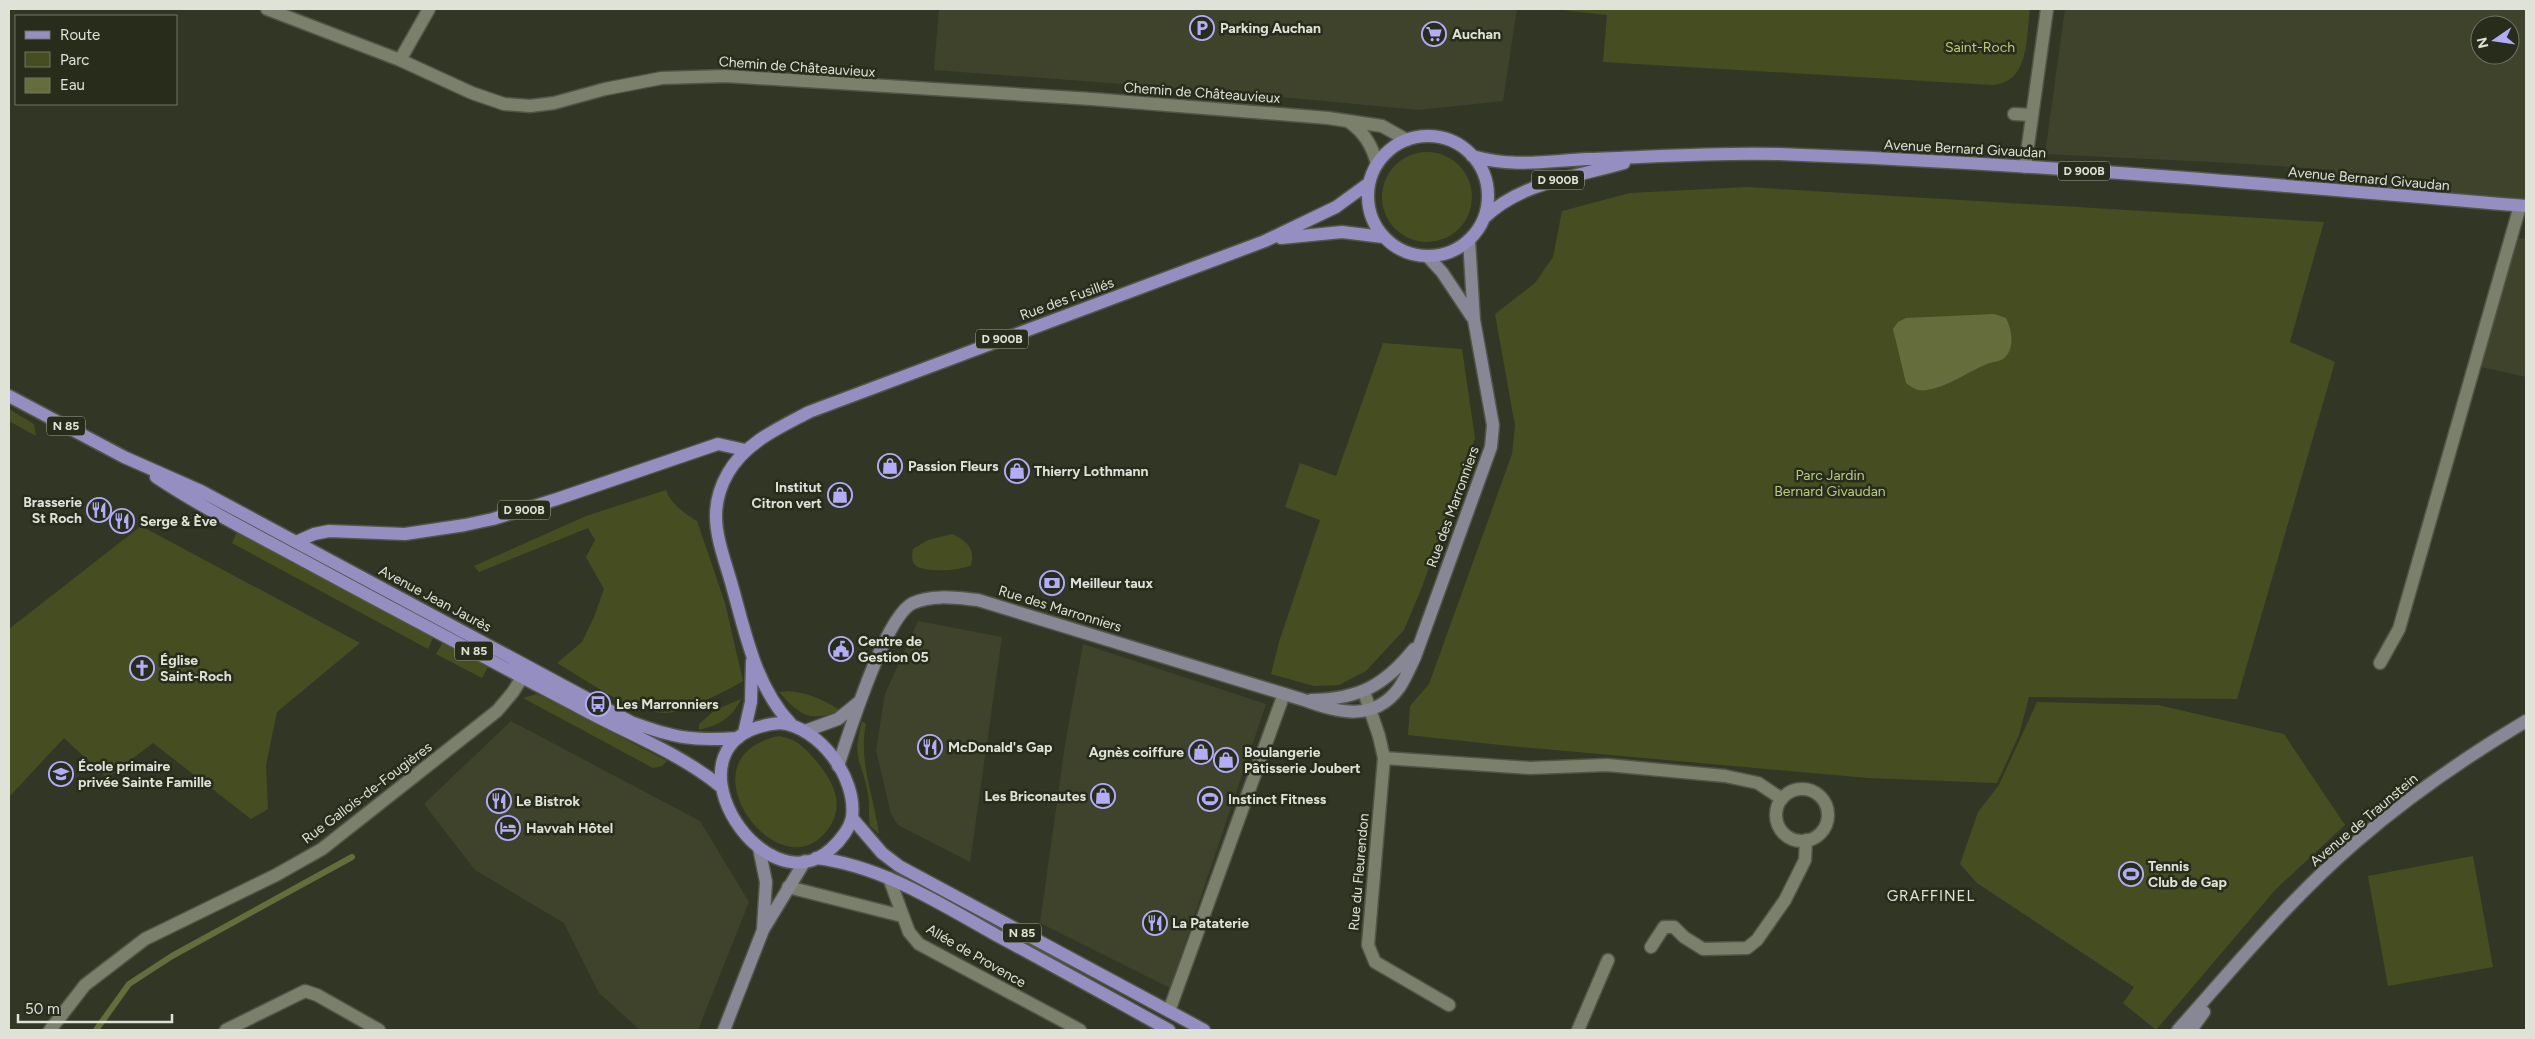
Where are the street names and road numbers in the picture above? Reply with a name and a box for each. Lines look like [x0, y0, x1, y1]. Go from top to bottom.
street label: Chemin de Châteauvieux [718, 53, 876, 81]
street label: Chemin de Châteauvieux [1123, 79, 1281, 107]
street label: Avenue Bernard Givaudan [1884, 136, 2047, 162]
road number: D 900B [2058, 162, 2110, 180]
street label: Avenue Bernard Givaudan [2287, 163, 2451, 195]
road number: D 900B [1532, 170, 1584, 190]
street label: Rue des Fusillés [1018, 274, 1116, 324]
road number: D 900B [976, 329, 1028, 348]
road number: N 85 [47, 416, 85, 436]
street label: Rue des Marronniers [1423, 444, 1483, 570]
road number: D 900B [498, 500, 550, 520]
street label: Avenue Jean Jaurès [376, 562, 494, 636]
street label: Rue des Marronniers [996, 582, 1124, 636]
road number: N 85 [455, 641, 493, 660]
street label: Rue Gallois-de-Fougières [299, 739, 435, 847]
street label: Avenue de Traunstein [2307, 770, 2421, 870]
street label: Rue du Fleurendon [1345, 812, 1373, 931]
street label: Allée de Provence [923, 921, 1029, 992]
road number: N 85 [1003, 924, 1041, 942]

